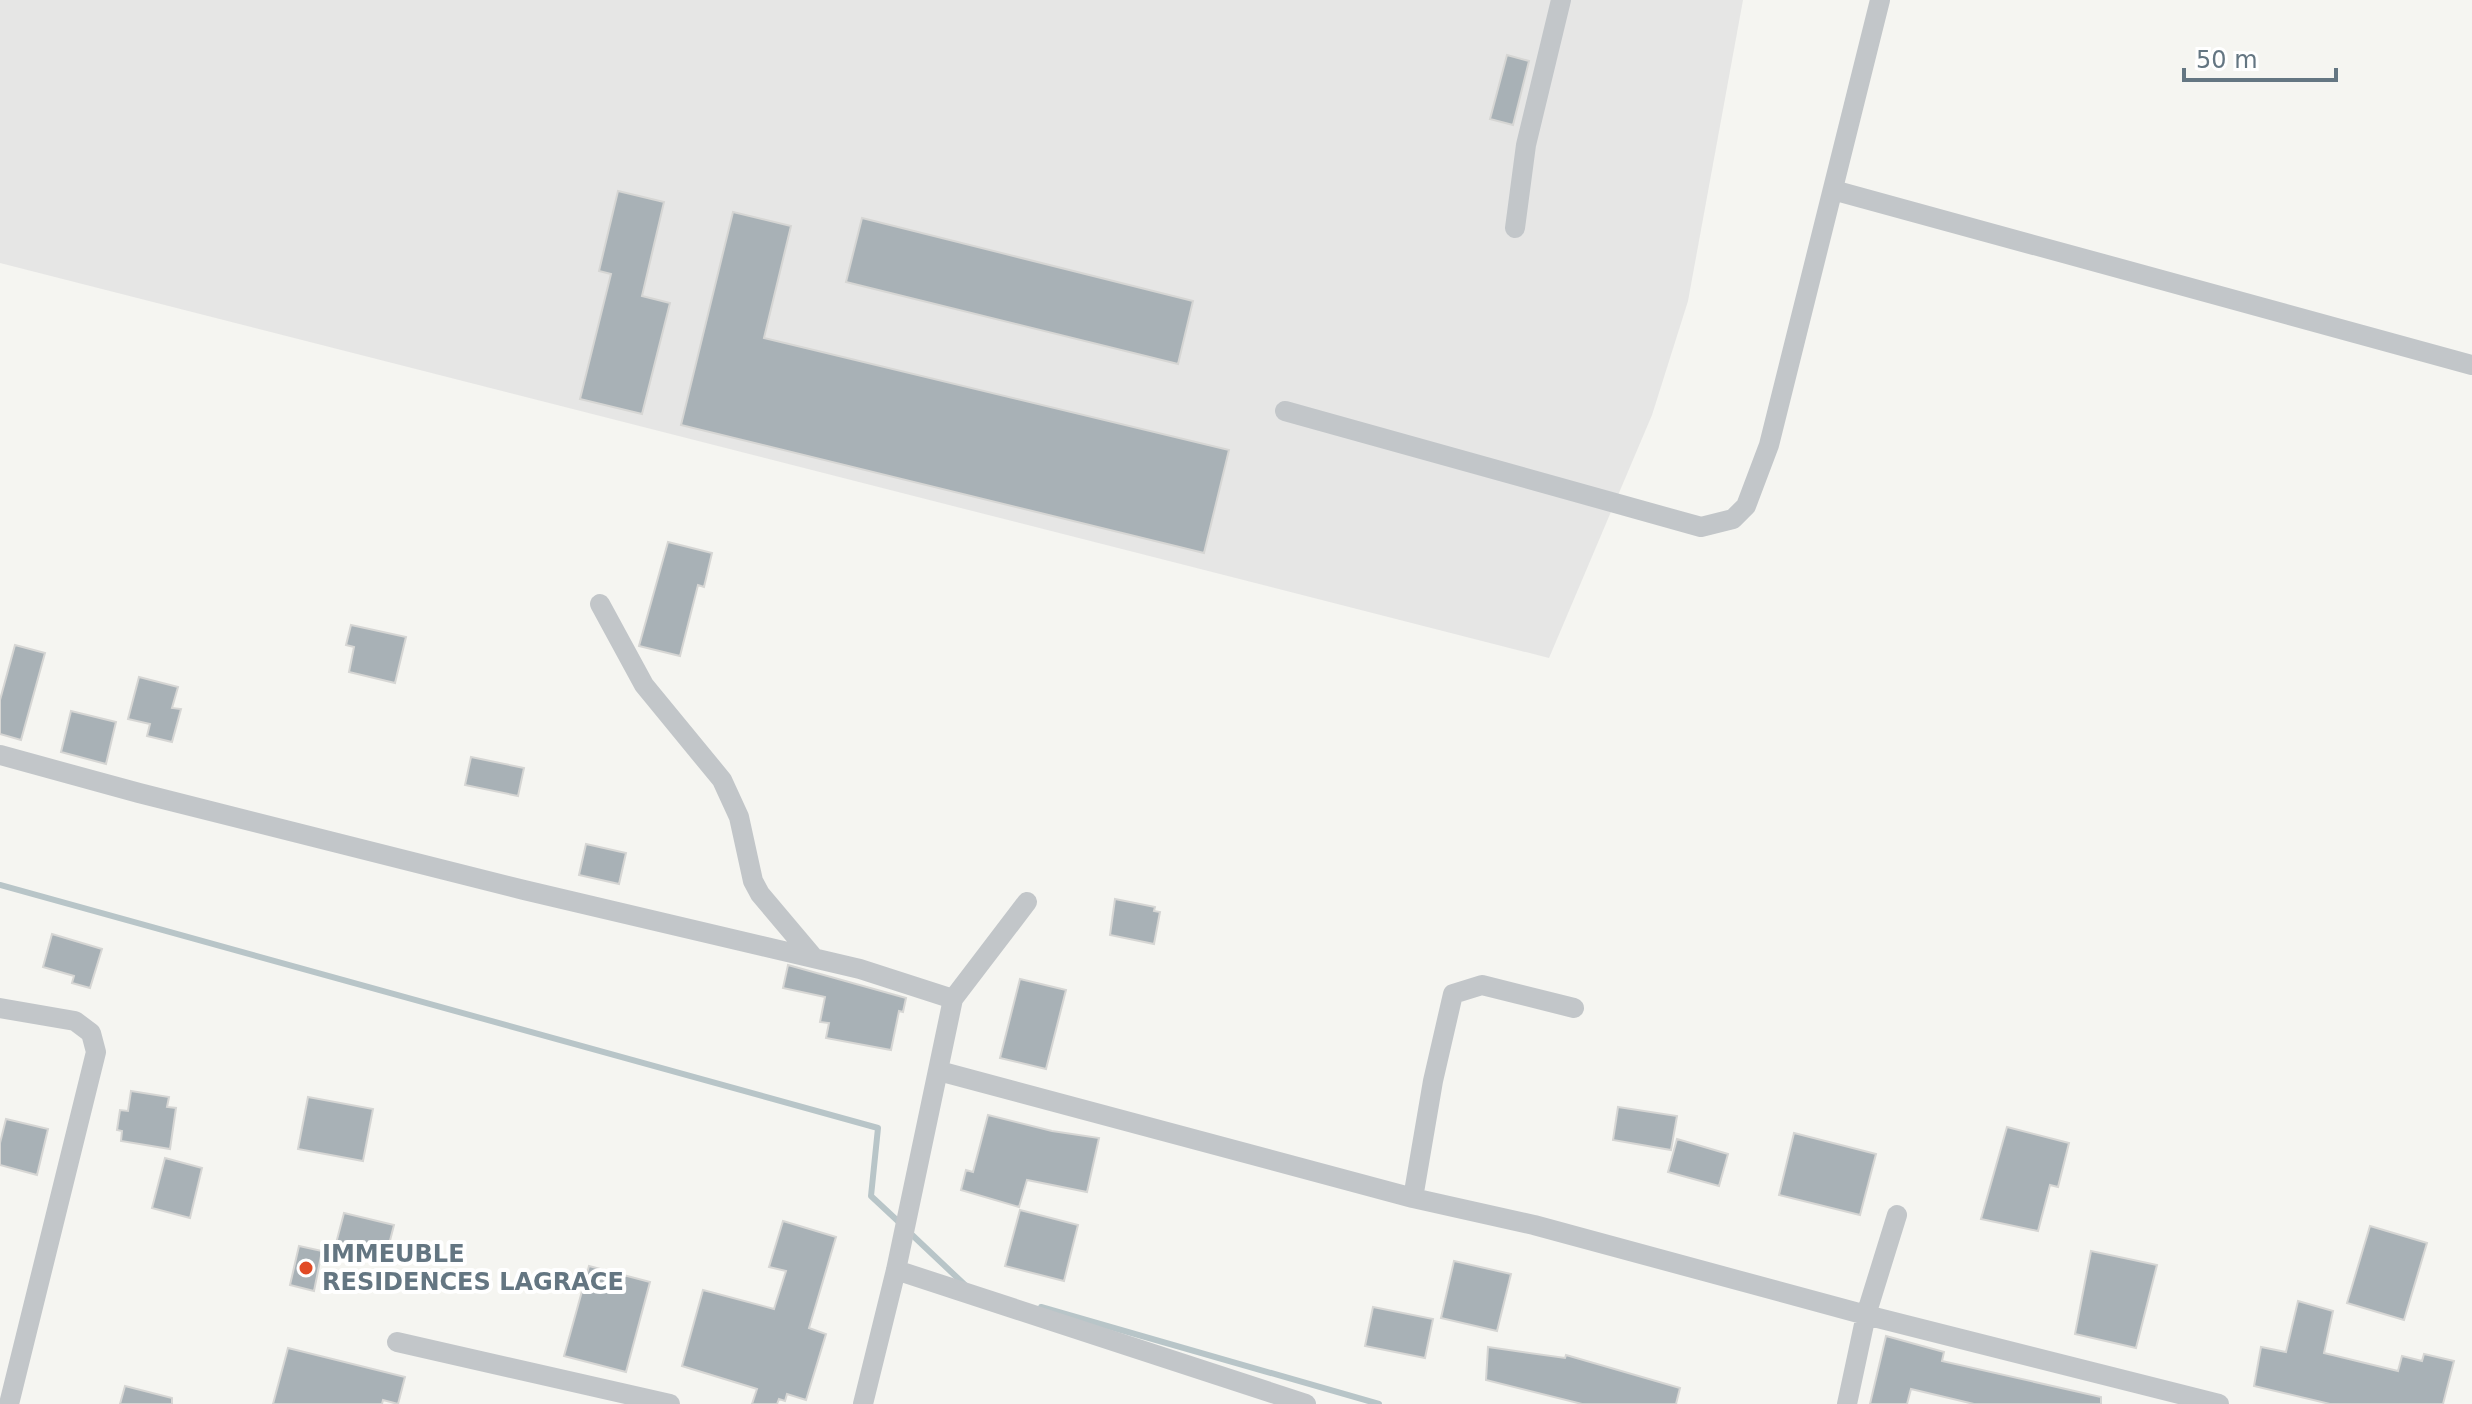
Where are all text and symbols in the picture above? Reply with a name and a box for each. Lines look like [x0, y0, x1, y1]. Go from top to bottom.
scale bar [2184, 32, 2336, 82]
text: 50 m [2196, 46, 2258, 74]
place label: IMMEUBLE RESIDENCES LAGRACE [322, 1240, 624, 1296]
marker: IMMEUBLE RESIDENCES LAGRACE [297, 1259, 315, 1277]

